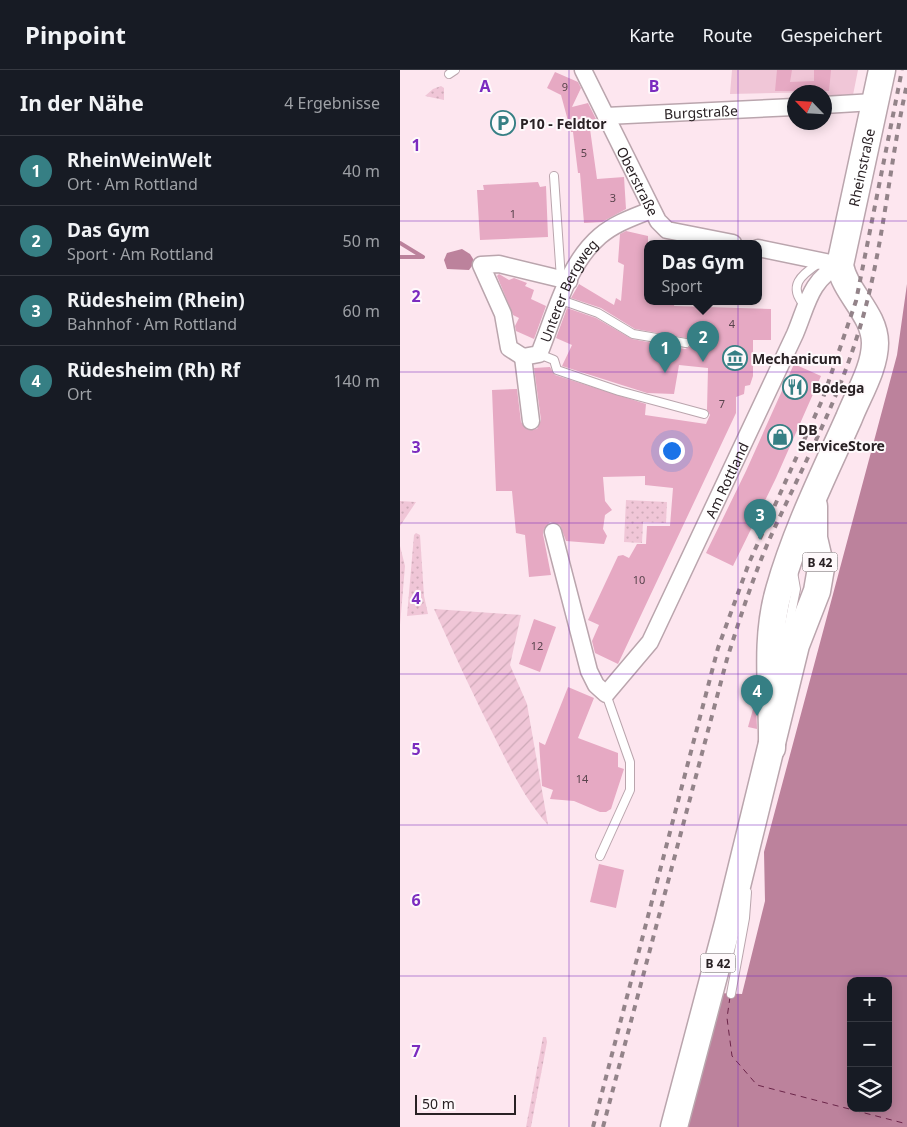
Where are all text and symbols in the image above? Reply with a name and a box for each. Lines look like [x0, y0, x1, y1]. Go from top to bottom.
text: Pinpoint [25, 18, 126, 51]
text: Karte [629, 23, 675, 47]
text: Route [703, 23, 752, 47]
text: Gespeichert [780, 23, 882, 47]
text: A [479, 75, 491, 97]
text: B [649, 75, 659, 97]
house number: 9 [562, 79, 568, 94]
north arrow [787, 85, 832, 130]
text: In der Nähe [20, 89, 144, 117]
text: 4 Ergebnisse [284, 92, 380, 114]
street label: Burgstraße [664, 100, 738, 123]
parking icon: P10 - Feldtor [490, 110, 516, 136]
place label: P10 - Feldtor [520, 114, 607, 133]
street label: Rheinstraße [843, 126, 879, 208]
text: 1 [411, 134, 421, 156]
street label: Oberstraße [613, 143, 663, 219]
house number: 5 [581, 145, 587, 160]
text: RheinWeinWelt [67, 147, 212, 173]
text: 1 [31, 160, 41, 182]
text: 40 m [343, 160, 380, 182]
text: Ort · Am Rottland [67, 173, 198, 195]
house number: 3 [610, 190, 616, 205]
house number: 1 [510, 206, 516, 221]
text: Das Gym [67, 217, 150, 243]
text: 2 [31, 230, 41, 252]
text: 50 m [343, 230, 380, 252]
street label: Unterer Bergweg [535, 234, 602, 345]
popup [644, 240, 762, 305]
text: Sport · Am Rottland [67, 243, 214, 265]
text: Das Gym [662, 249, 744, 275]
text: Sport [662, 275, 702, 297]
text: 2 [411, 285, 421, 307]
text: Rüdesheim (Rhein) [67, 287, 245, 313]
text: 3 [31, 300, 41, 322]
text: 60 m [343, 300, 380, 322]
text: Bahnhof · Am Rottland [67, 313, 237, 335]
house number: 4 [729, 316, 736, 331]
pin: 2 [687, 321, 719, 362]
pin: 1 [649, 332, 681, 373]
museum icon: Mechanicum [722, 345, 748, 371]
place label: Mechanicum [752, 349, 842, 368]
text: Rüdesheim (Rh) Rf [67, 357, 240, 383]
text: 4 [31, 370, 41, 392]
text: 140 m [333, 370, 380, 392]
restaurant icon: Bodega [782, 374, 808, 400]
place label: Bodega [812, 378, 865, 397]
text: Ort [67, 383, 92, 405]
house number: 7 [719, 396, 725, 411]
place label: DB ServiceStore [798, 420, 885, 455]
shop icon: DB ServiceStore [767, 424, 793, 450]
text: 3 [411, 436, 421, 458]
your location [659, 438, 685, 464]
street label: Am Rottland [700, 439, 752, 521]
pin: 3 [744, 499, 776, 540]
road number: B 42 [802, 552, 838, 572]
house number: 10 [633, 572, 645, 587]
text: 4 [411, 587, 421, 609]
house number: 12 [531, 638, 543, 653]
pin: 4 [741, 675, 773, 716]
text: 5 [411, 738, 421, 760]
house number: 14 [576, 771, 589, 786]
text: 6 [411, 889, 421, 911]
road number: B 42 [700, 954, 736, 972]
map controls [847, 977, 892, 1112]
button: + [847, 977, 892, 1022]
button: − [847, 1022, 892, 1067]
text: 7 [411, 1040, 421, 1062]
button: layers [847, 1067, 892, 1112]
scale bar [415, 1092, 516, 1115]
text: 50 m [422, 1094, 455, 1113]

